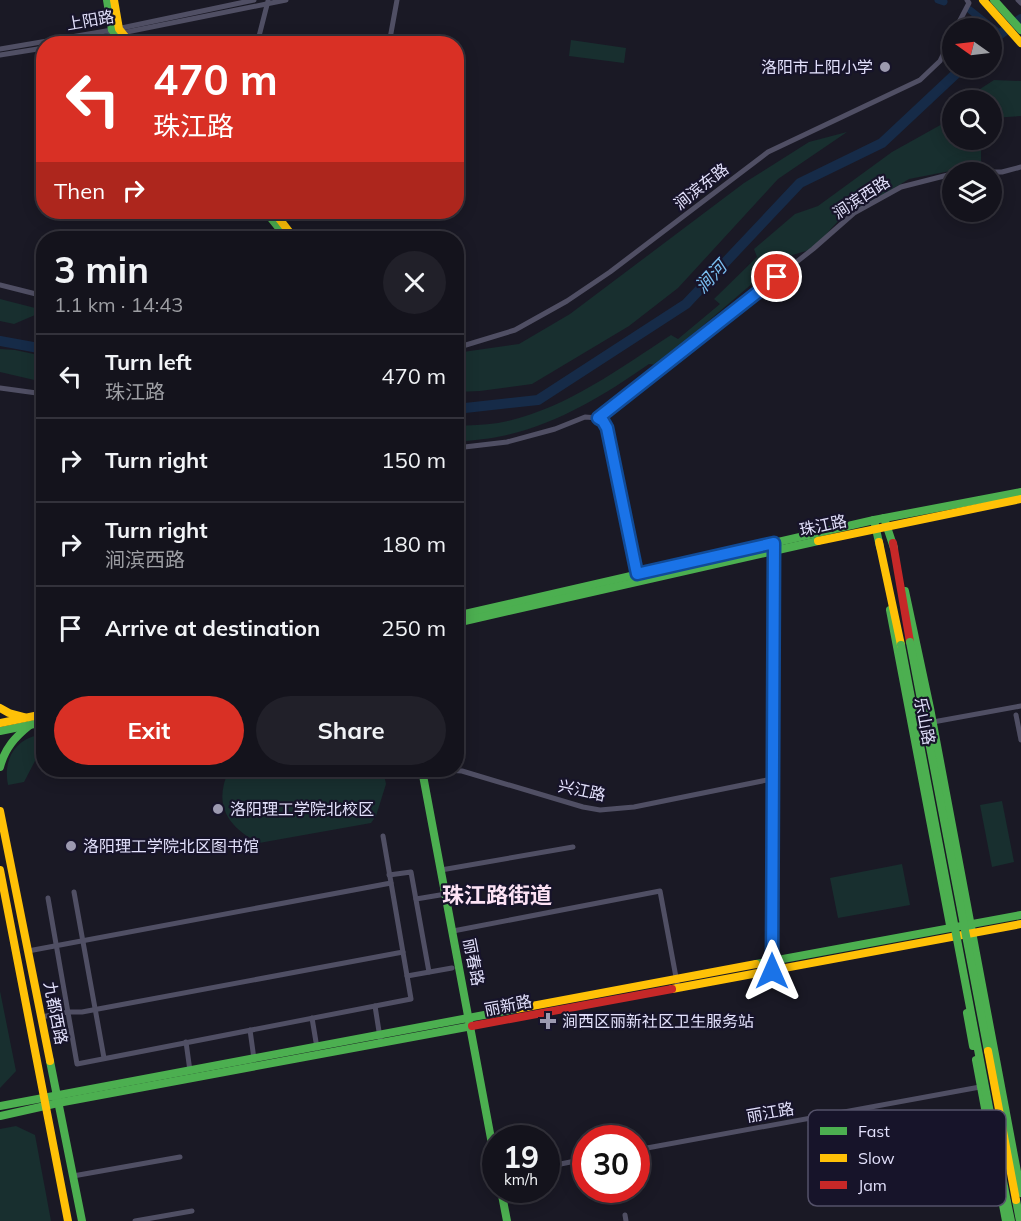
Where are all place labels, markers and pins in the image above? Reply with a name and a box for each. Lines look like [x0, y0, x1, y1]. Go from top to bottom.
place label: 洛阳市上阳小学 [761, 57, 873, 77]
marker: 洛阳市上阳小学 [878, 60, 892, 74]
pin [751, 251, 802, 302]
place label: 洛阳理工学院北校区 [230, 799, 374, 819]
marker: 洛阳理工学院北校区 [211, 802, 225, 816]
place label: 洛阳理工学院北区图书馆 [83, 836, 259, 856]
marker: 洛阳理工学院北区图书馆 [64, 839, 78, 853]
place label: 涧西区丽新社区卫生服务站 [562, 1011, 754, 1031]
marker: 涧西区丽新社区卫生服务站 [539, 1012, 557, 1030]

